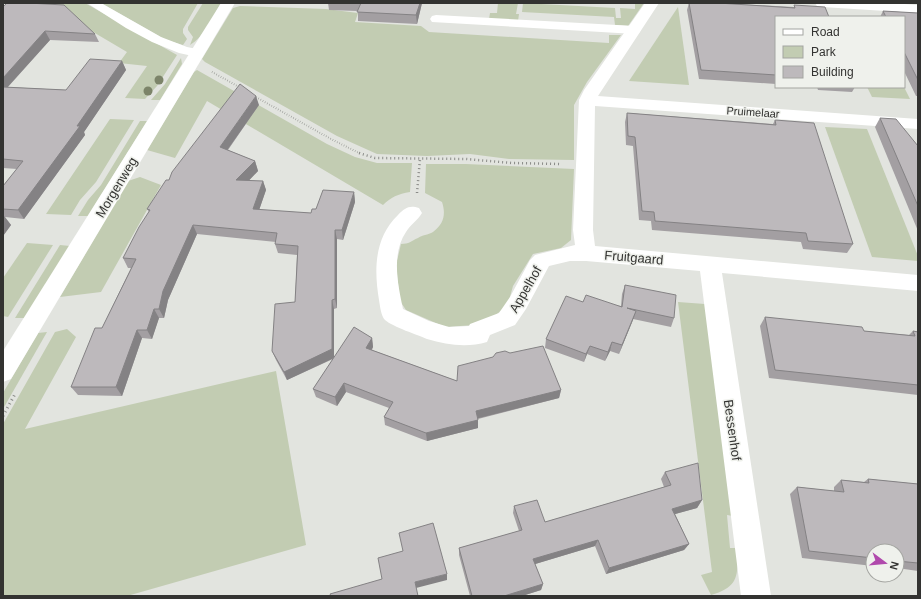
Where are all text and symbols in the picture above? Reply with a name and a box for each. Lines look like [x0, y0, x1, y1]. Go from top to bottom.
legend [775, 16, 905, 88]
text: Road [811, 25, 840, 39]
text: Park [811, 45, 837, 59]
text: Building [811, 65, 854, 79]
street label: Pruimelaar [726, 104, 780, 120]
street label: Morgenweg [93, 154, 140, 220]
street label: Fruitgaard [604, 247, 664, 268]
street label: Appelhof [506, 263, 545, 315]
street label: Bessenhof [721, 399, 744, 462]
north arrow [865, 543, 905, 583]
text: N [888, 560, 901, 571]

